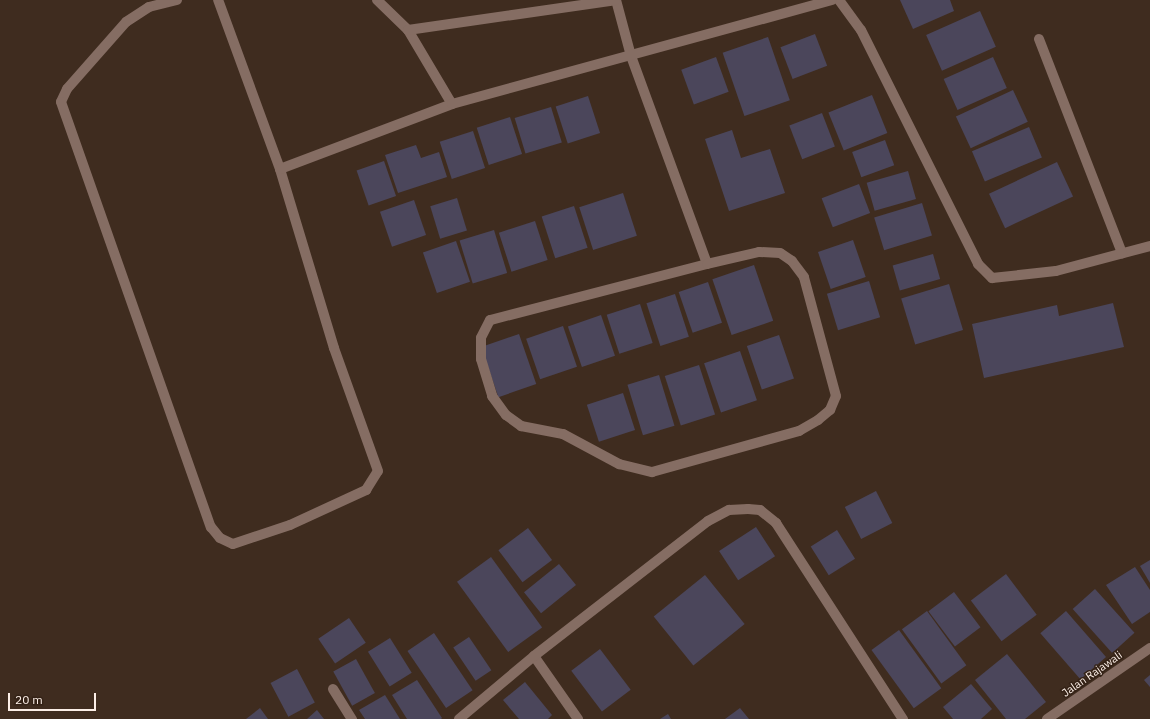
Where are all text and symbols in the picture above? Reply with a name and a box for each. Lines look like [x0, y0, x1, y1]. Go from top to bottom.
street label: Jalan Rajawali [1059, 648, 1125, 700]
scale bar [10, 685, 98, 711]
text: 20 m [15, 692, 43, 707]

